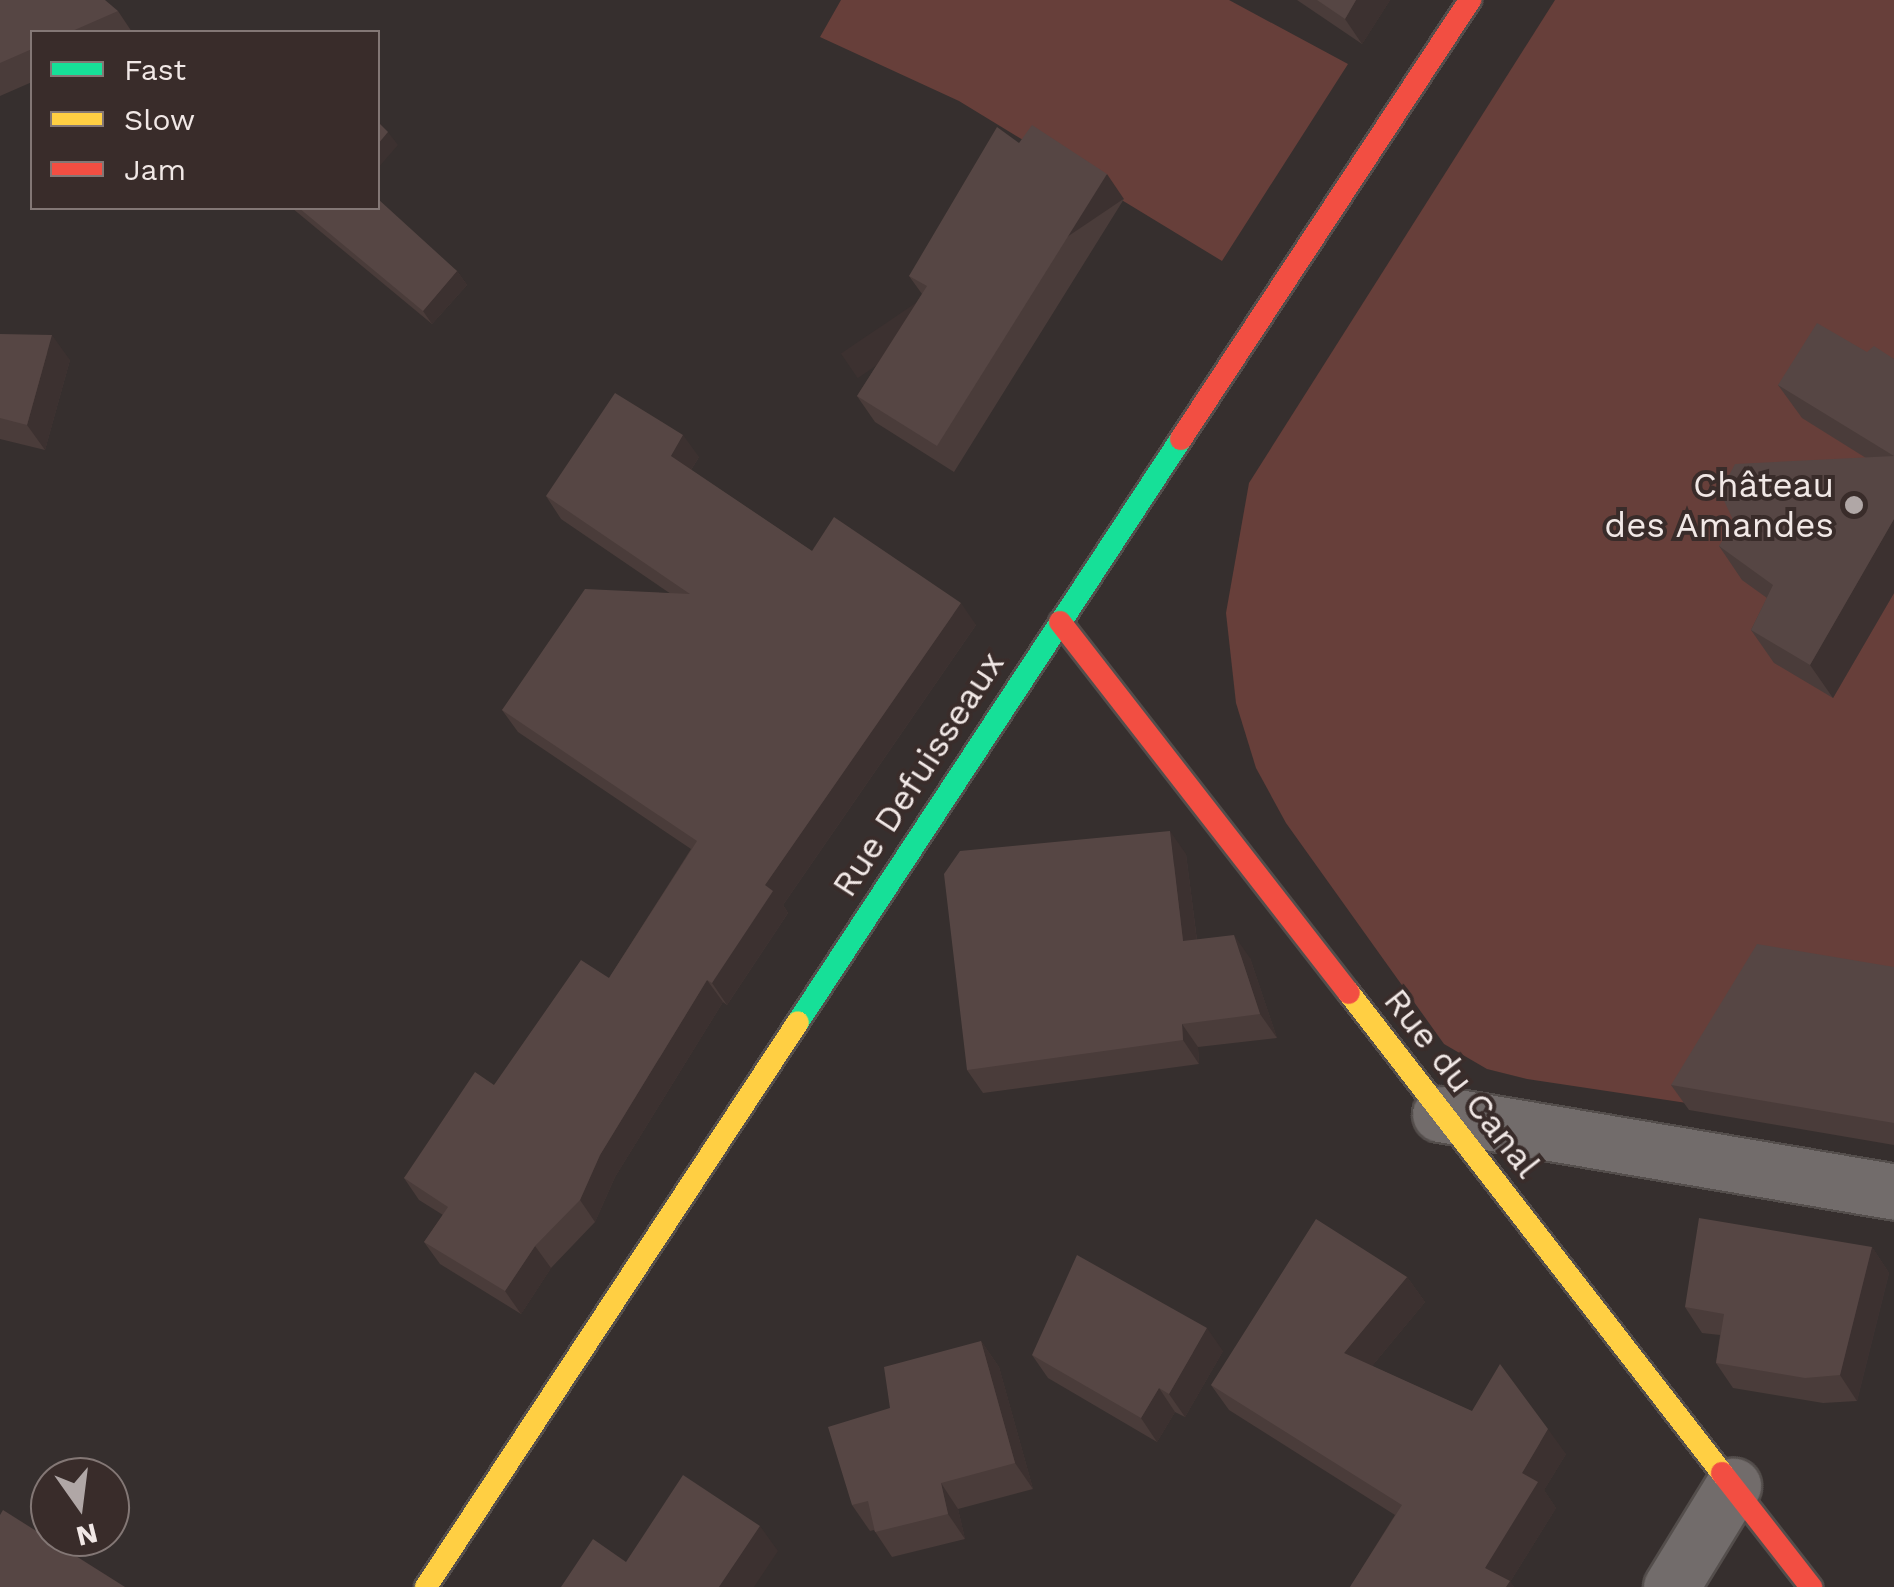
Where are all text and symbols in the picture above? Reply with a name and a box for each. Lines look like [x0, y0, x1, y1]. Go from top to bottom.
legend [30, 30, 380, 210]
text: Fast [124, 52, 186, 87]
text: Slow [124, 102, 195, 137]
text: Jam [124, 152, 186, 187]
place label: Château des Amandes [1603, 464, 1834, 546]
marker: Château des Amandes [1843, 494, 1865, 516]
street label: Rue Defuisseaux [823, 644, 1013, 904]
street label: Rue du Canal [1375, 980, 1549, 1186]
north arrow [30, 1457, 130, 1557]
text: N [73, 1516, 101, 1553]

